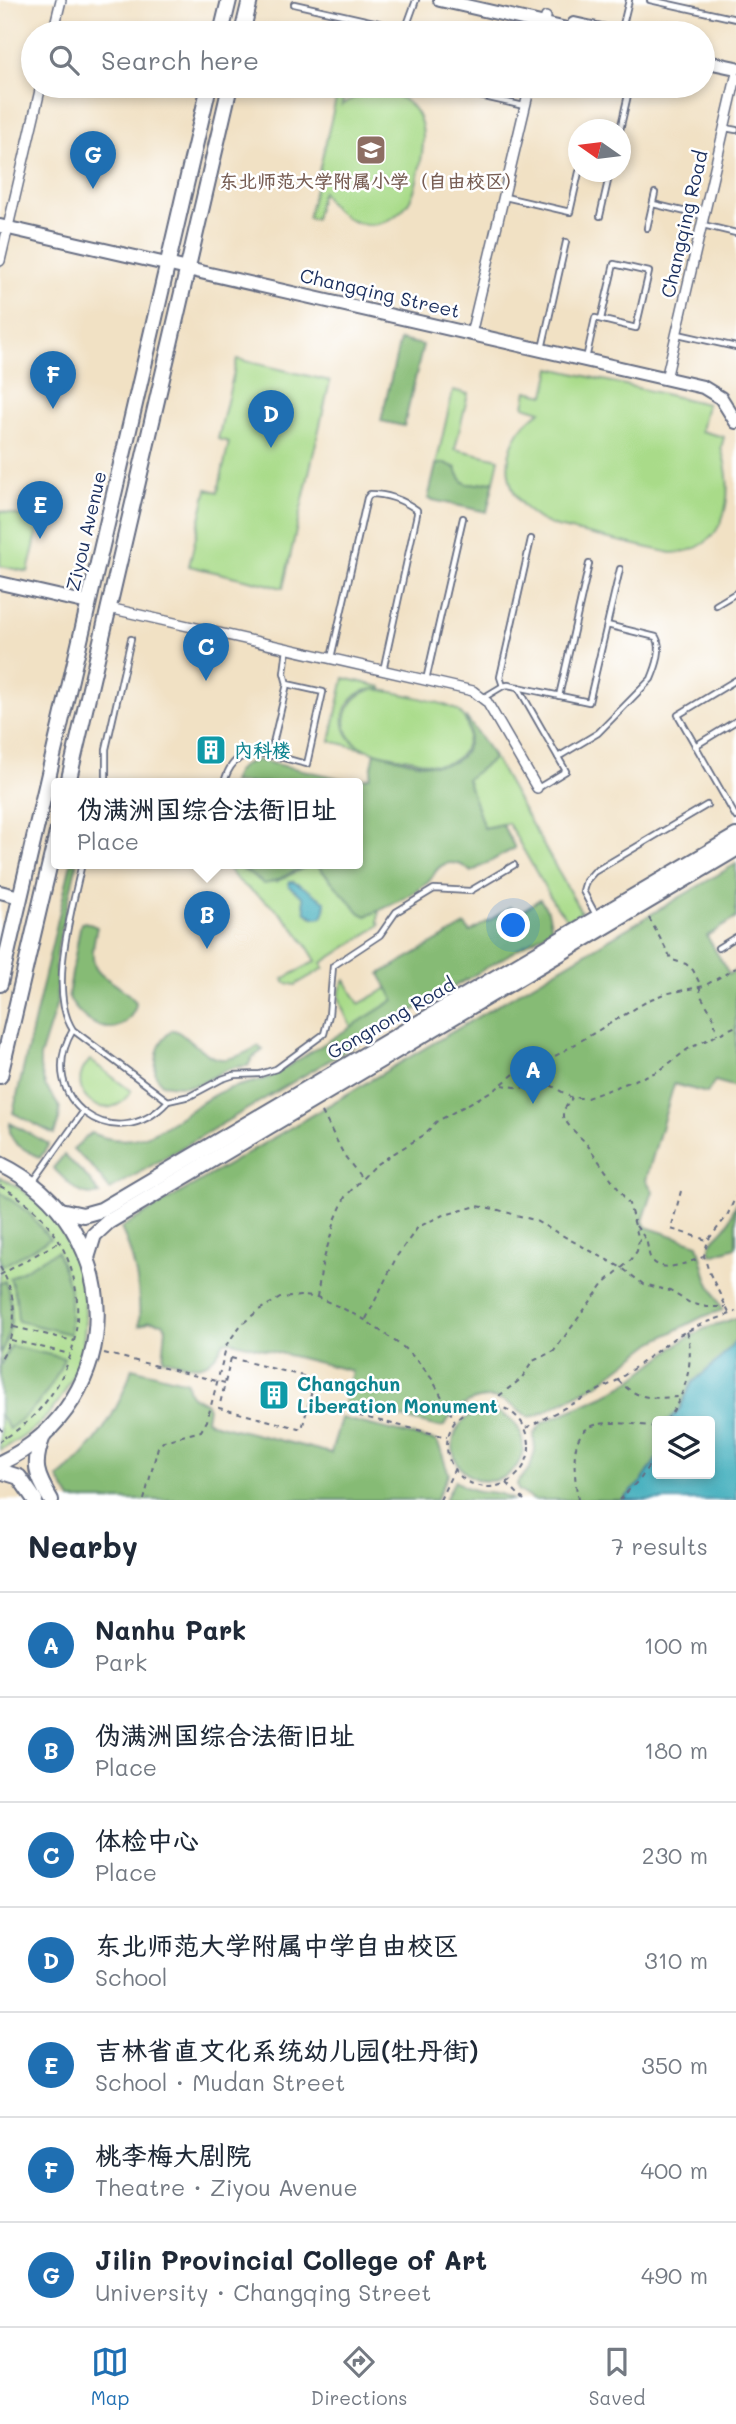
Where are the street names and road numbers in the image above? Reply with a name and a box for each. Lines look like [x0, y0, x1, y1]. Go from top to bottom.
street label: Changqing Road [654, 148, 713, 300]
street label: Changqing Street [298, 262, 463, 323]
street label: Ziyou Avenue [60, 469, 111, 593]
street label: Gongnong Road [322, 971, 459, 1064]

